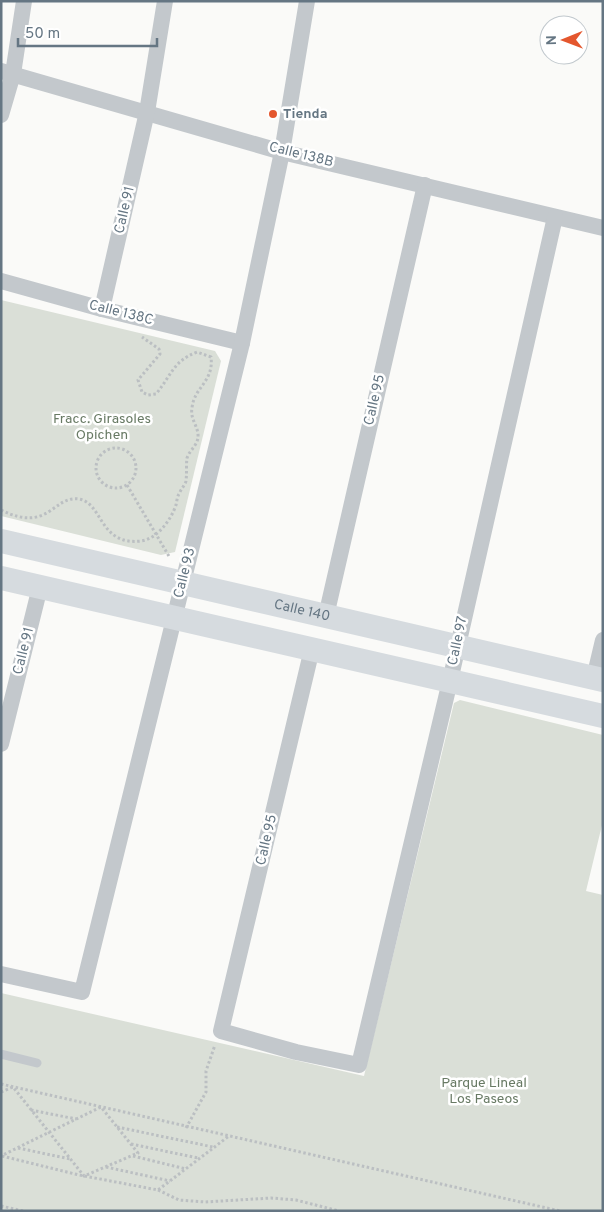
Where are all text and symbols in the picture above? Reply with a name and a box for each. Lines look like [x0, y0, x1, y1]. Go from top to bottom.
scale bar [18, 15, 156, 47]
north arrow [539, 15, 589, 65]
text: 50 m [25, 25, 60, 44]
text: N [544, 35, 561, 45]
place label: Tienda [283, 106, 327, 123]
marker: Tienda [267, 108, 279, 120]
street label: Calle 138B [267, 139, 335, 171]
street label: Calle 91 [111, 185, 139, 235]
street label: Calle 138C [87, 297, 155, 329]
street label: Calle 95 [361, 373, 389, 427]
park label: Fracc. Girasoles Opichen [53, 411, 151, 444]
street label: Calle 93 [171, 546, 199, 600]
street label: Calle 140 [272, 596, 332, 625]
street label: Calle 97 [445, 615, 471, 667]
street label: Calle 91 [10, 626, 38, 676]
street label: Calle 95 [253, 813, 281, 867]
park label: Parque Lineal Los Paseos [441, 1075, 527, 1108]

